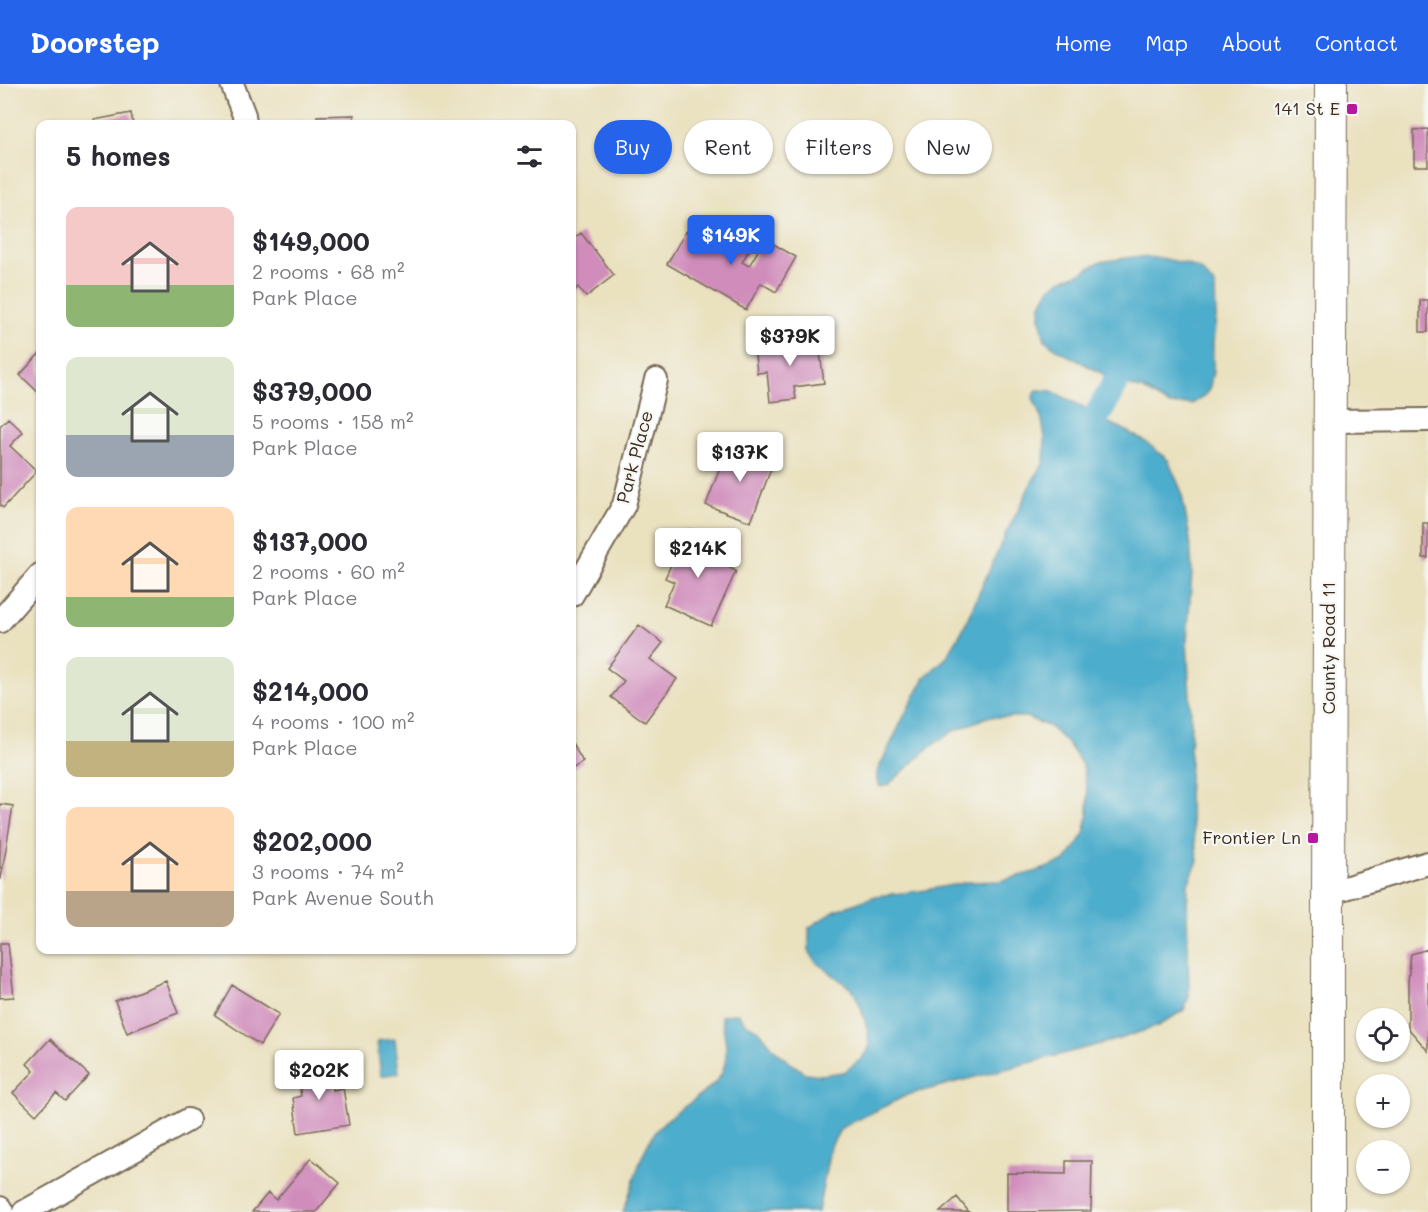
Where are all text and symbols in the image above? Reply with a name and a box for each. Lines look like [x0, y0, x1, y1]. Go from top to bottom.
text: Doorstep [30, 24, 160, 60]
text: Home [1055, 29, 1112, 56]
text: Map [1145, 29, 1188, 56]
text: About [1221, 29, 1282, 56]
text: Contact [1315, 29, 1398, 56]
place label: 141 St E [1273, 96, 1340, 120]
marker: 141 St E [1345, 102, 1359, 116]
chip: Buy [594, 120, 672, 174]
chip: Rent [684, 120, 773, 174]
chip: Filters [785, 120, 893, 174]
chip: New [905, 120, 992, 174]
text: 5 homes [66, 139, 171, 173]
icon: filters [513, 140, 546, 173]
pin: $149K [689, 215, 773, 266]
text: $149K [701, 221, 761, 247]
text: $149,000 [252, 224, 370, 258]
icon: home [114, 231, 186, 303]
text: 2 rooms · 68 m² [252, 258, 405, 284]
text: Park Place [252, 284, 358, 310]
pin: $379K [748, 316, 832, 367]
text: $379K [760, 322, 820, 348]
text: $379,000 [252, 374, 372, 408]
icon: home [114, 381, 186, 453]
text: 5 rooms · 158 m² [252, 408, 414, 434]
street label: Park Place [610, 408, 658, 506]
pin: $137K [698, 432, 782, 483]
text: Park Place [252, 434, 358, 460]
text: $137K [711, 438, 769, 464]
text: $137,000 [252, 524, 368, 558]
pin: $214K [656, 528, 740, 579]
icon: home [114, 531, 186, 603]
text: $214K [669, 534, 727, 560]
text: 2 rooms · 60 m² [252, 558, 405, 584]
street label: County Road 11 [1316, 581, 1340, 715]
text: Park Place [252, 584, 358, 610]
text: $214,000 [252, 674, 369, 708]
icon: home [114, 681, 186, 753]
text: 4 rooms · 100 m² [252, 708, 415, 734]
text: Park Place [252, 734, 358, 760]
text: $202,000 [252, 824, 372, 858]
place label: Frontier Ln [1202, 825, 1301, 849]
icon: home [114, 831, 186, 903]
marker: Frontier Ln [1306, 831, 1320, 845]
text: 3 rooms · 74 m² [252, 858, 404, 884]
text: Park Avenue South [252, 884, 433, 910]
map controls [1356, 1008, 1410, 1194]
button: locate [1356, 1008, 1410, 1062]
pin: $202K [277, 1050, 361, 1101]
text: $202K [289, 1056, 349, 1082]
button: + [1356, 1074, 1410, 1128]
button: − [1356, 1140, 1410, 1194]

